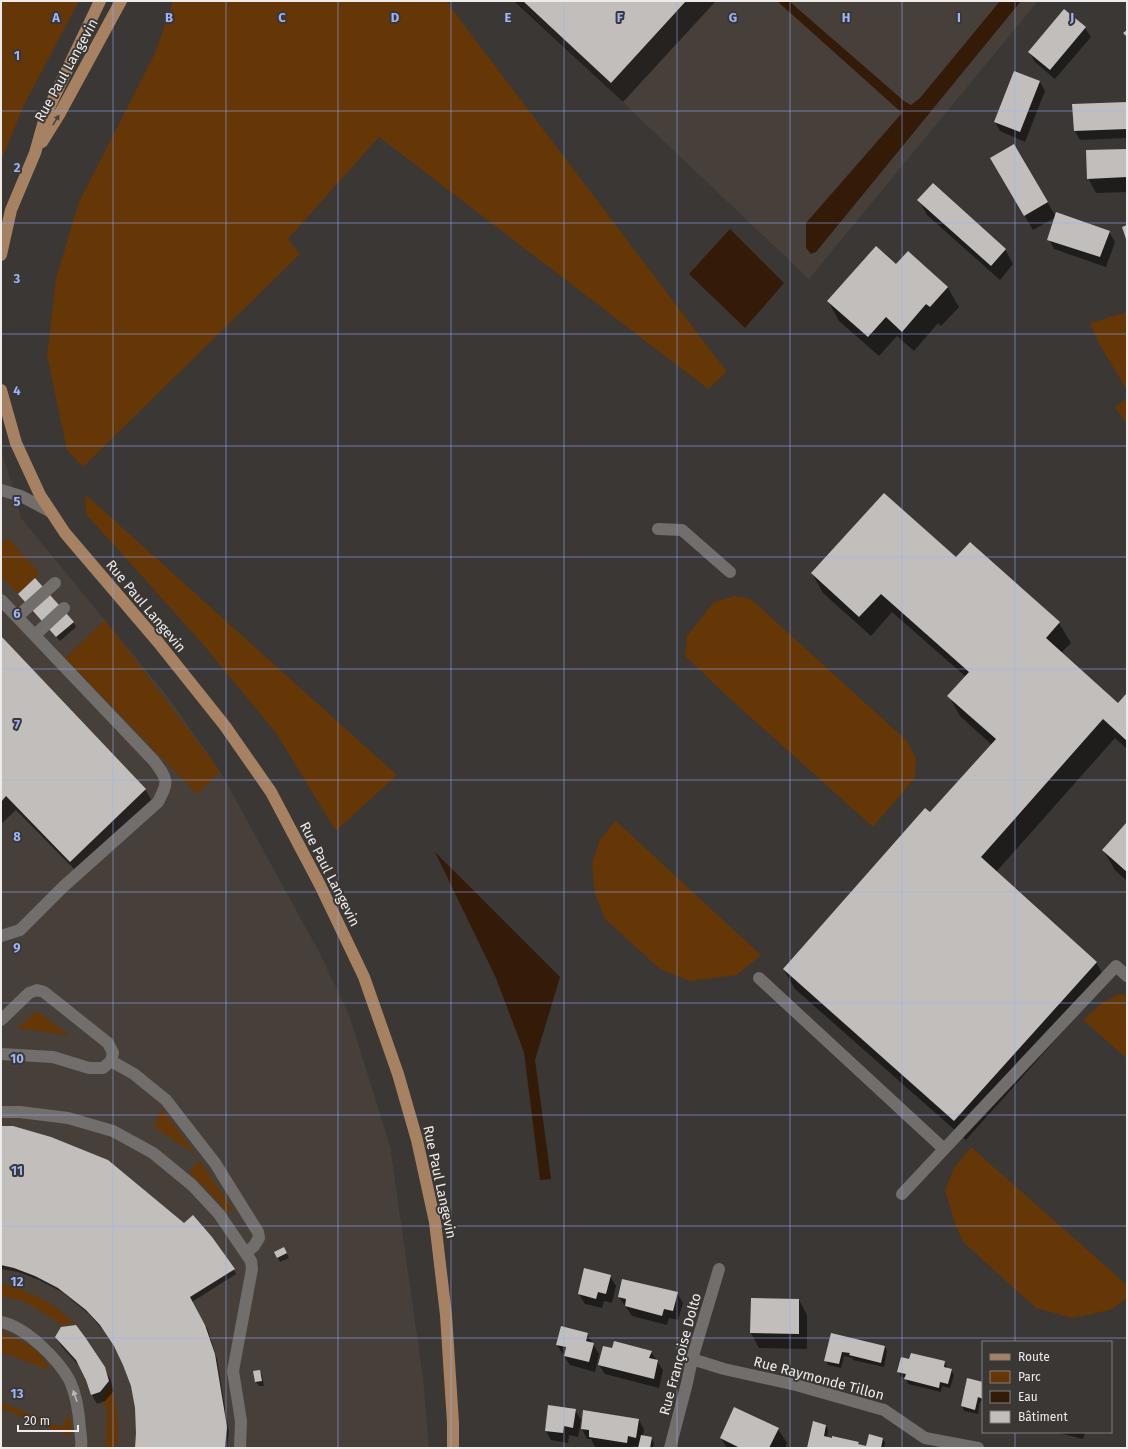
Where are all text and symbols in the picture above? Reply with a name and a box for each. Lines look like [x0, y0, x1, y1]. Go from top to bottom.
text: A [51, 10, 60, 25]
text: B [165, 10, 173, 25]
text: C [278, 10, 286, 25]
text: D [391, 10, 400, 25]
text: E [505, 10, 512, 25]
text: F [617, 10, 624, 25]
text: G [729, 10, 737, 25]
text: H [842, 10, 850, 25]
text: I [957, 10, 961, 25]
text: J [1069, 10, 1074, 25]
street label: Rue Paul Langevin [31, 16, 102, 125]
text: 1 [14, 48, 20, 63]
one-way arrow [52, 115, 60, 125]
text: 2 [14, 160, 21, 175]
text: 3 [13, 271, 21, 286]
text: 4 [13, 383, 21, 398]
text: 5 [14, 494, 21, 509]
street label: Rue Paul Langevin [102, 557, 189, 656]
text: 6 [13, 606, 21, 621]
text: 7 [14, 717, 20, 732]
street label: Rue Paul Langevin [296, 819, 363, 929]
text: 8 [13, 829, 21, 844]
text: 9 [13, 940, 21, 955]
text: 10 [10, 1051, 24, 1066]
street label: Rue Paul Langevin [419, 1124, 460, 1240]
text: 11 [11, 1163, 23, 1178]
text: 12 [11, 1274, 24, 1289]
street label: Rue Françoise Dolto [656, 1291, 705, 1417]
legend [982, 1341, 1112, 1433]
text: Route [1018, 1350, 1050, 1364]
street label: Rue Raymonde Tillon [752, 1353, 886, 1404]
text: Parc [1018, 1370, 1041, 1384]
text: 13 [11, 1386, 24, 1401]
one-way arrow [71, 1389, 77, 1401]
text: Eau [1018, 1390, 1038, 1404]
scale bar [18, 1407, 78, 1433]
text: Bâtiment [1018, 1410, 1068, 1424]
text: 20 m [24, 1414, 50, 1428]

